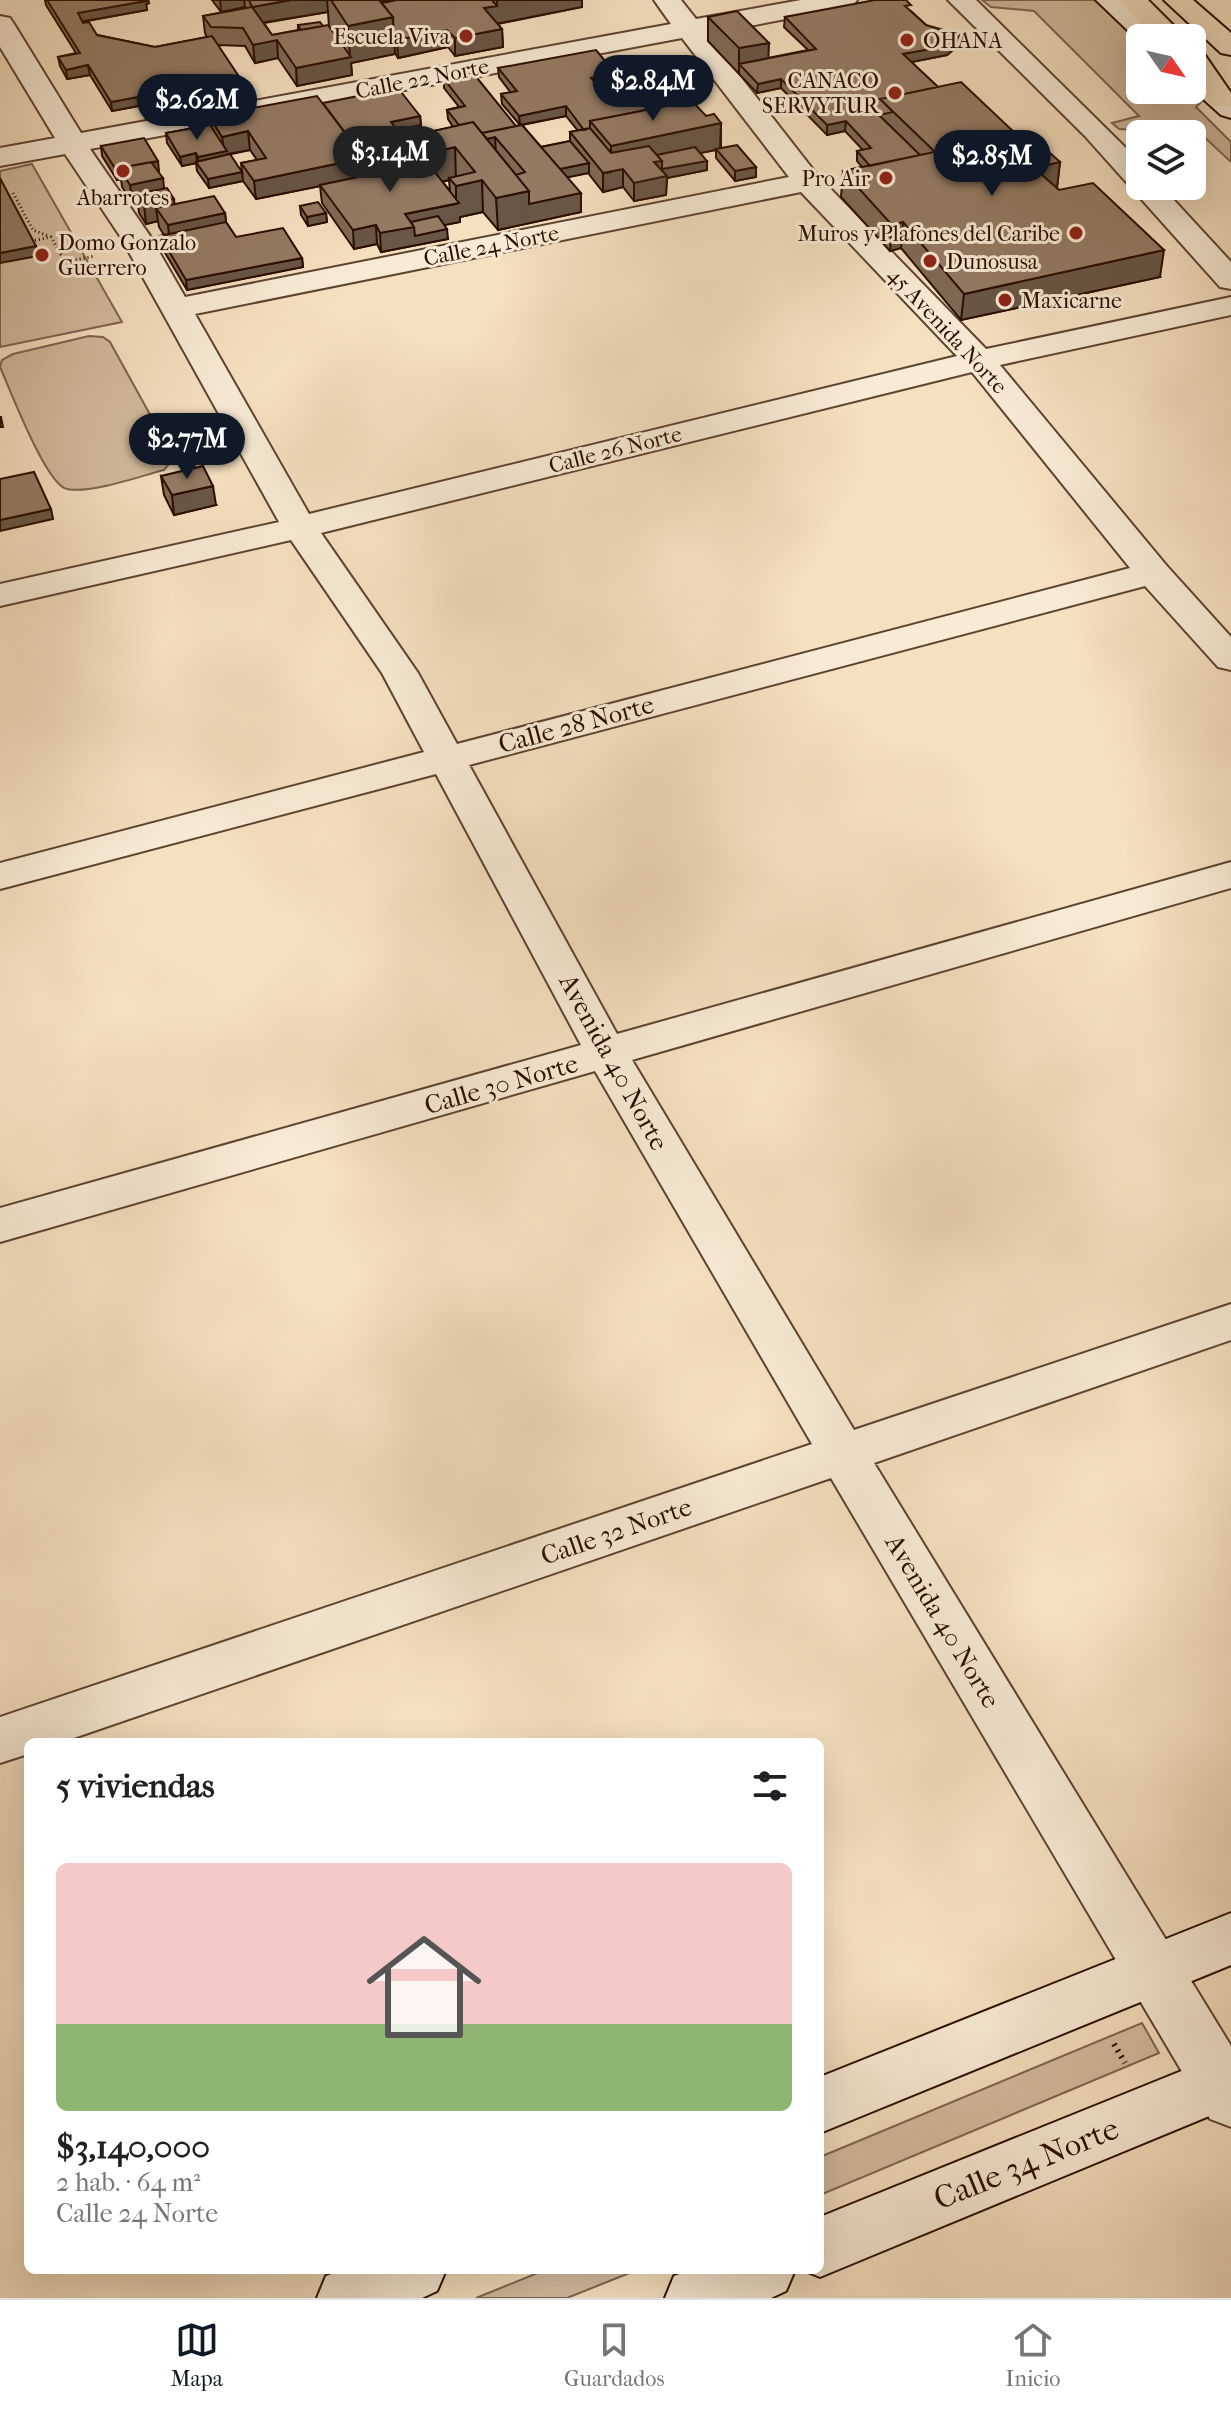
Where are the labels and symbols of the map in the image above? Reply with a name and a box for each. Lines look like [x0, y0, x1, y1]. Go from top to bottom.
place label: Escuela Viva [333, 24, 451, 50]
north arrow [1126, 24, 1206, 104]
marker: Escuela Viva [457, 27, 475, 45]
place label: OHANA [923, 28, 1003, 54]
marker: OHANA [898, 31, 916, 49]
street label: Calle 22 Norte [353, 53, 491, 105]
pin: $2.84M [588, 55, 718, 123]
place label: CANACO SERVYTUR [762, 68, 880, 119]
pin: $2.62M [132, 74, 262, 142]
marker: CANACO SERVYTUR [886, 84, 904, 102]
pin: $3.14M [325, 126, 455, 194]
pin: $2.85M [927, 130, 1057, 198]
marker: Abarrotes [114, 162, 132, 180]
place label: Pro Air [802, 166, 871, 192]
marker: Pro Air [877, 169, 895, 187]
place label: Abarrotes [76, 185, 169, 211]
street label: Calle 24 Norte [421, 220, 561, 272]
place label: Muros y Plafones del Caribe [798, 221, 1060, 247]
marker: Muros y Plafones del Caribe [1067, 224, 1085, 242]
place label: Domo Gonzalo Guerrero [58, 230, 196, 281]
marker: Domo Gonzalo Guerrero [33, 246, 51, 264]
place label: Dunosusa [946, 249, 1039, 275]
marker: Dunosusa [921, 252, 939, 270]
street label: 45 Avenida Norte [882, 262, 1013, 399]
place label: Maxicarne [1021, 288, 1122, 314]
marker: Maxicarne [996, 291, 1014, 309]
pin: $2.77M [122, 413, 252, 481]
street label: Calle 26 Norte [546, 421, 684, 479]
street label: Calle 28 Norte [495, 689, 657, 760]
street label: Avenida 40 Norte [552, 968, 675, 1156]
street label: Calle 30 Norte [421, 1048, 582, 1121]
street label: Calle 32 Norte [537, 1491, 696, 1572]
street label: Avenida 40 Norte [878, 1528, 1007, 1714]
street label: Calle 34 Norte [928, 2110, 1124, 2217]

